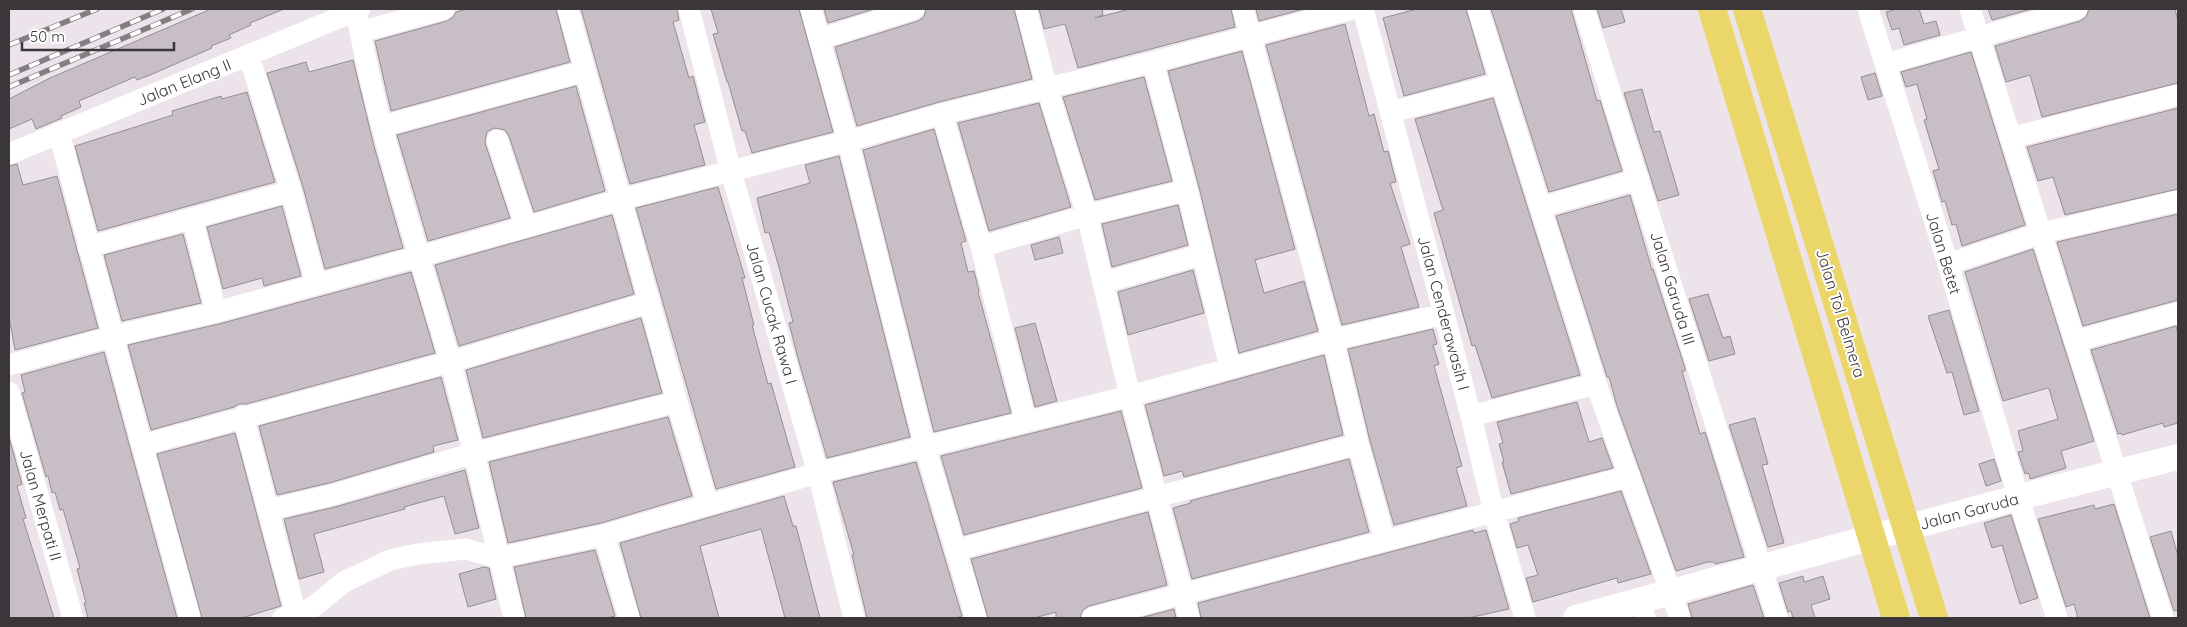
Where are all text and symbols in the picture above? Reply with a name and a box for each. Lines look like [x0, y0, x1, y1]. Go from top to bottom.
scale bar [22, 20, 175, 52]
text: 50 m [30, 27, 65, 46]
street label: Jalan Elang II [134, 54, 234, 110]
street label: Jalan Betet [1922, 209, 1966, 297]
street label: Jalan Garuda III [1646, 229, 1700, 347]
street label: Jalan Cenderawasih I [1414, 234, 1474, 392]
street label: Jalan Cucak Rawa I [742, 240, 802, 386]
street label: Jalan Tol Belmera [1812, 246, 1870, 380]
street label: Jalan Merpati II [16, 447, 66, 563]
street label: Jalan Garuda [1917, 488, 2021, 534]

